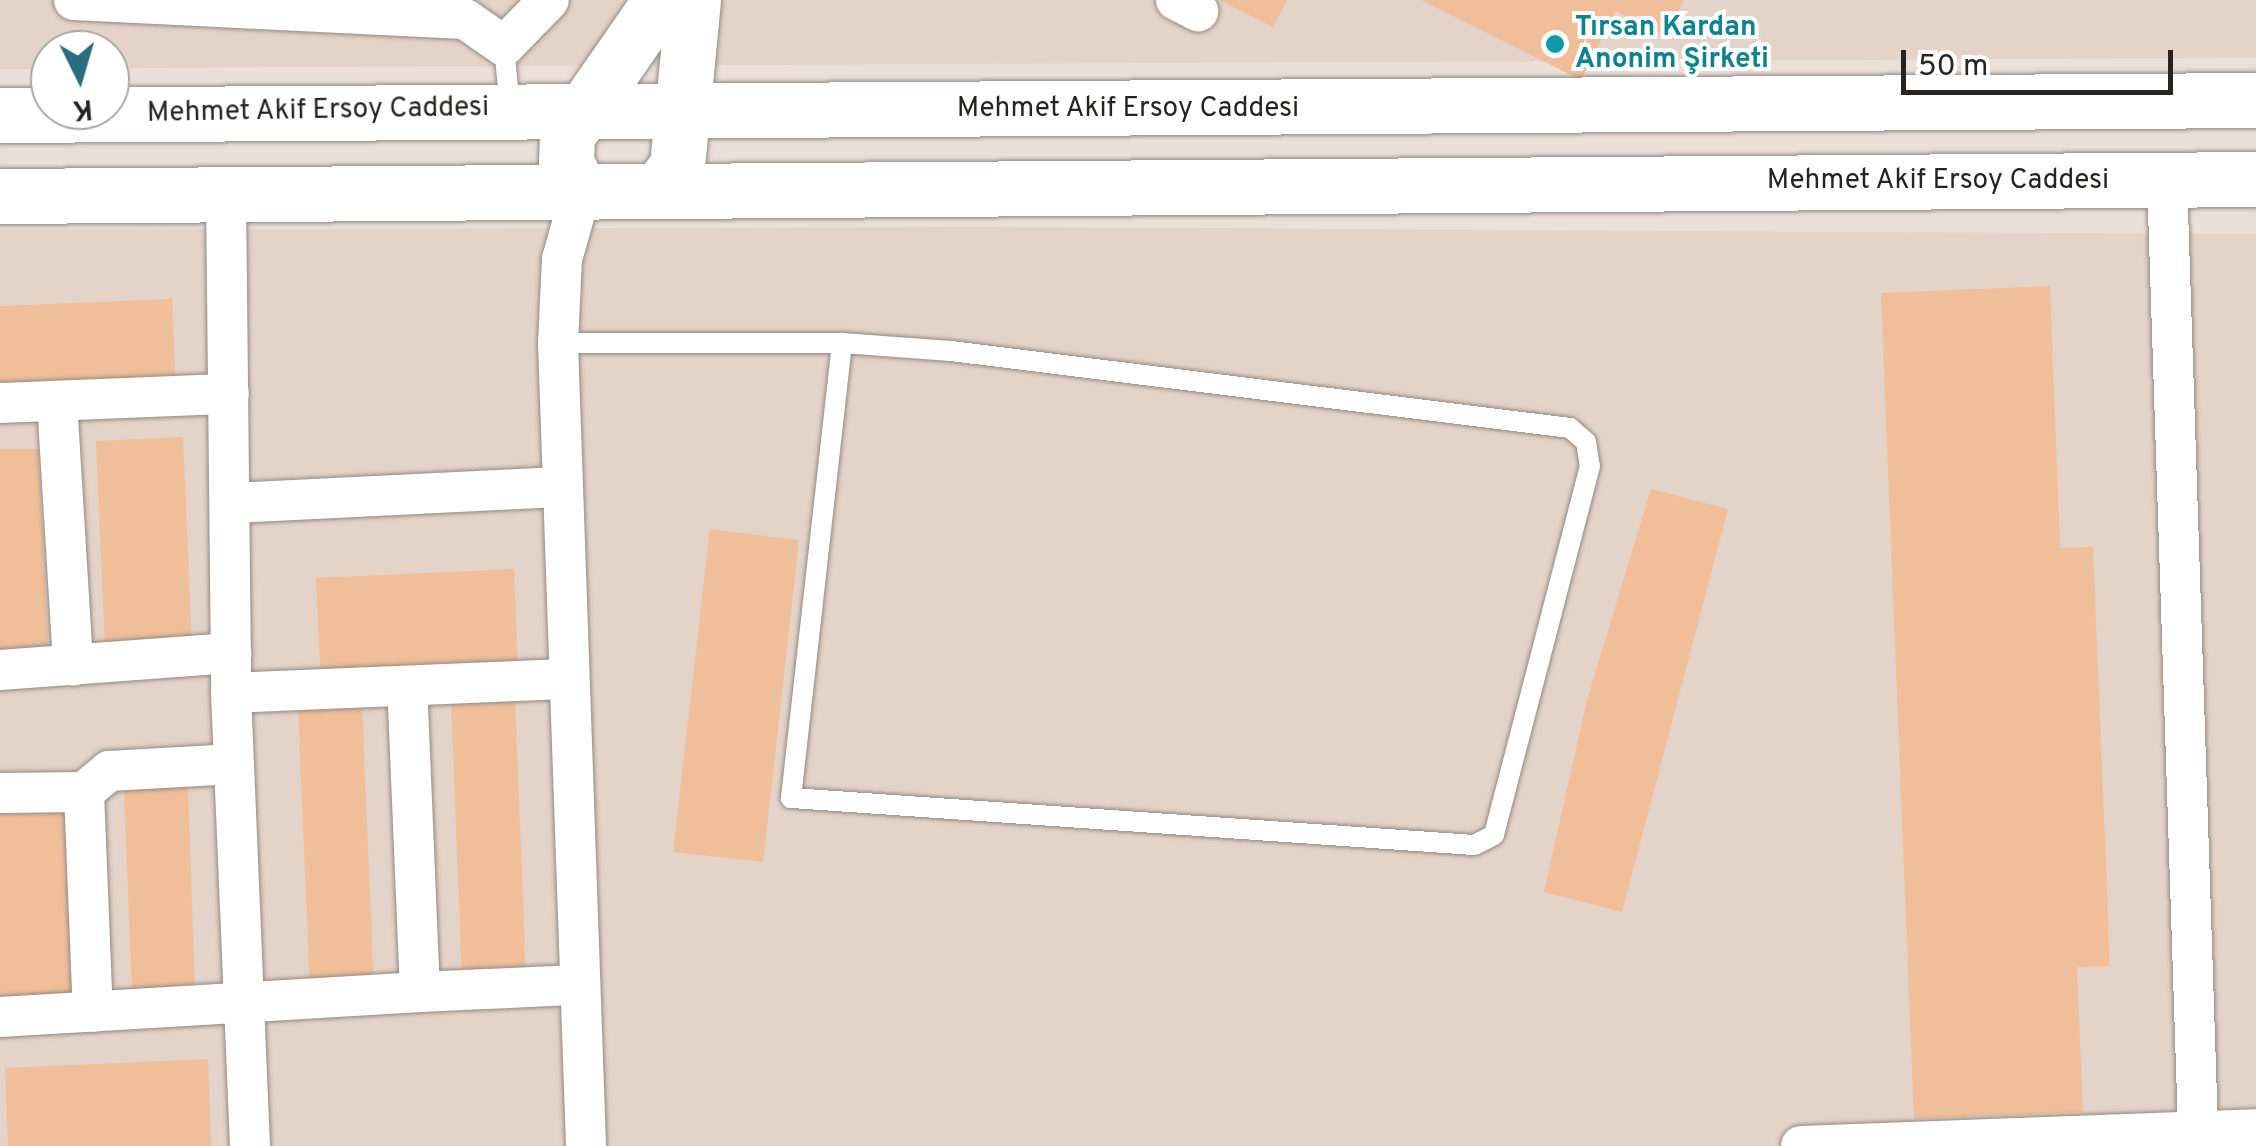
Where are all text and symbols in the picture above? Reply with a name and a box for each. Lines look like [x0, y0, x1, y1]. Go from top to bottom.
place label: Tırsan Kardan Anonim Şirketi [1575, 11, 1769, 77]
north arrow [30, 30, 130, 130]
scale bar [1906, 30, 2178, 92]
marker: Tırsan Kardan Anonim Şirketi [1544, 33, 1566, 55]
text: 50 m [1918, 49, 1988, 86]
text: K [71, 89, 94, 127]
street label: Mehmet Akif Ersoy Caddesi [146, 91, 490, 131]
street label: Mehmet Akif Ersoy Caddesi [956, 92, 1300, 126]
street label: Mehmet Akif Ersoy Caddesi [1766, 164, 2110, 198]

